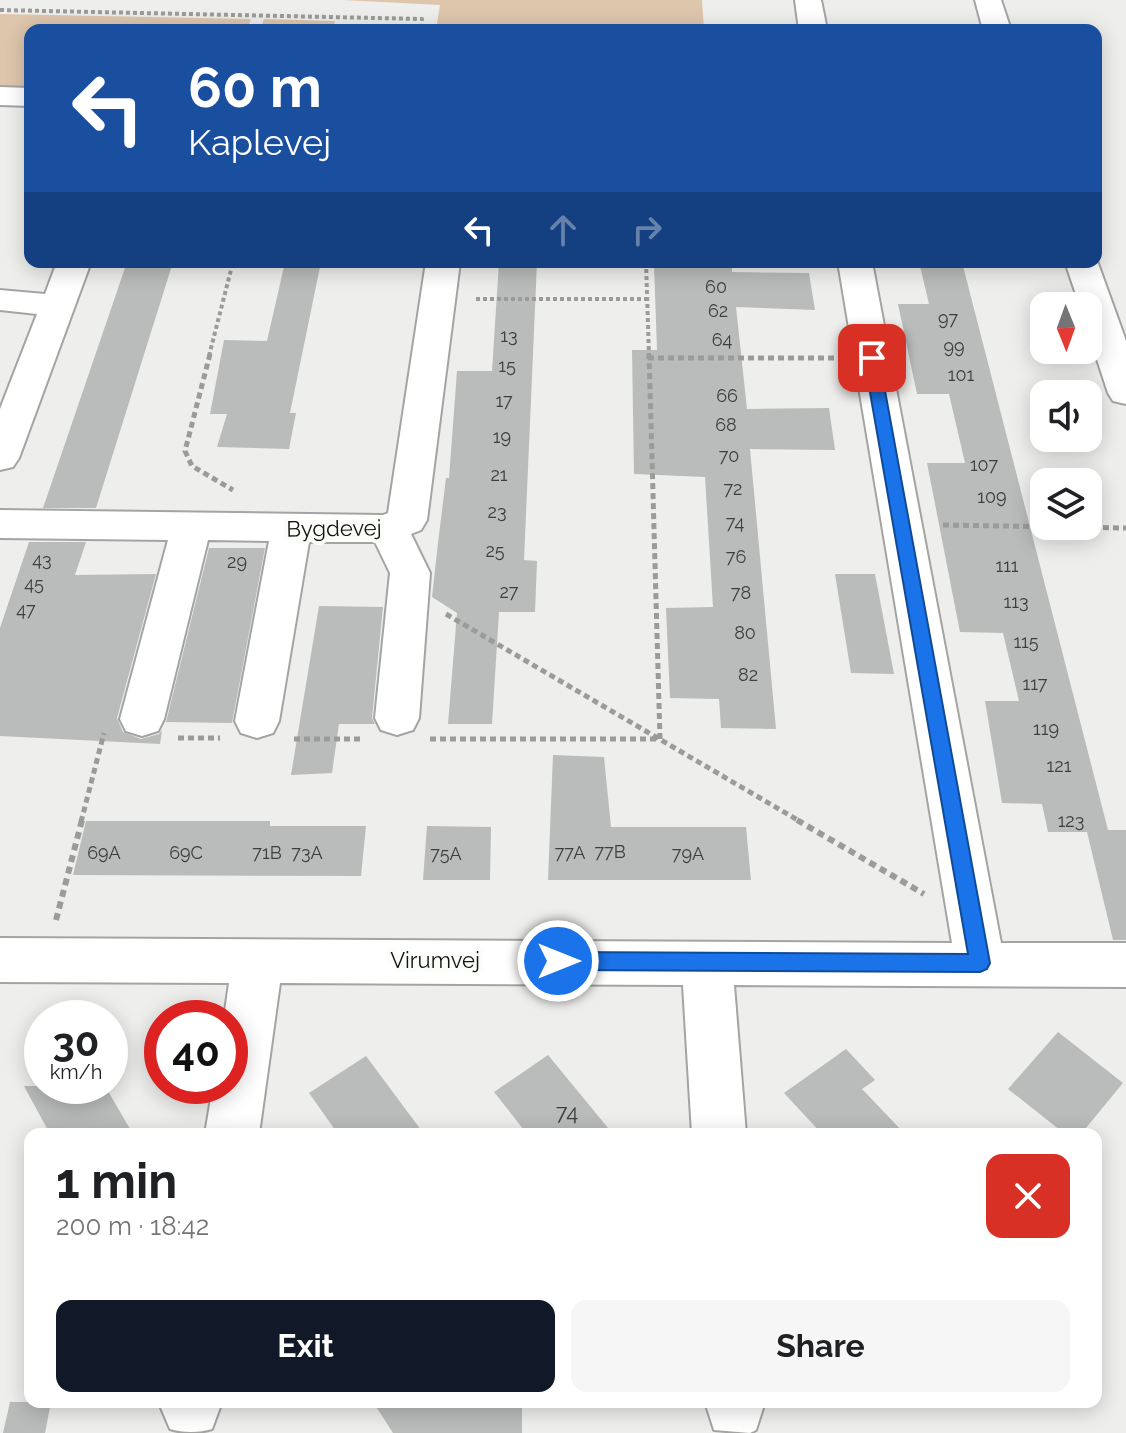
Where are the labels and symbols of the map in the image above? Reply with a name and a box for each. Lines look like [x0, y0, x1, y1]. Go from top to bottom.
house number: 60 [705, 276, 727, 297]
north arrow [1030, 292, 1102, 364]
house number: 62 [708, 300, 728, 321]
house number: 97 [938, 308, 958, 329]
pin [838, 324, 906, 392]
house number: 13 [500, 325, 518, 346]
house number: 64 [712, 329, 733, 350]
house number: 99 [943, 336, 965, 357]
house number: 15 [498, 355, 516, 376]
house number: 101 [948, 364, 975, 385]
house number: 66 [716, 385, 738, 406]
house number: 17 [495, 390, 513, 411]
house number: 68 [715, 414, 737, 435]
house number: 19 [493, 426, 511, 447]
house number: 70 [719, 445, 739, 466]
house number: 107 [970, 454, 998, 475]
house number: 21 [490, 464, 508, 485]
house number: 72 [723, 478, 743, 499]
house number: 109 [977, 486, 1007, 507]
house number: 23 [488, 501, 507, 522]
house number: 74 [726, 512, 744, 533]
street label: Bygdevej [286, 514, 382, 542]
house number: 25 [485, 540, 505, 561]
house number: 76 [726, 546, 746, 567]
house number: 43 [32, 549, 52, 570]
house number: 29 [227, 551, 247, 572]
house number: 111 [995, 555, 1019, 576]
house number: 45 [24, 573, 44, 594]
house number: 27 [499, 581, 519, 602]
house number: 78 [731, 582, 751, 603]
house number: 113 [1003, 591, 1029, 612]
house number: 47 [16, 599, 36, 620]
house number: 80 [734, 622, 756, 643]
house number: 115 [1013, 631, 1039, 652]
house number: 82 [738, 664, 758, 685]
house number: 117 [1023, 673, 1048, 694]
house number: 119 [1033, 718, 1059, 739]
house number: 121 [1047, 755, 1072, 776]
house number: 123 [1058, 810, 1084, 831]
house number: 77B [594, 841, 626, 862]
house number: 69A [87, 842, 121, 863]
house number: 69C [169, 842, 203, 863]
house number: 71B [252, 842, 282, 863]
house number: 73A [291, 842, 323, 863]
house number: 77A [555, 842, 585, 863]
house number: 75A [430, 843, 462, 864]
house number: 79A [672, 843, 704, 864]
position arrow [516, 919, 600, 1003]
street label: Virumvej [390, 947, 480, 973]
speed limit sign: 40 [144, 1000, 248, 1104]
house number: 74 [556, 1099, 578, 1125]

